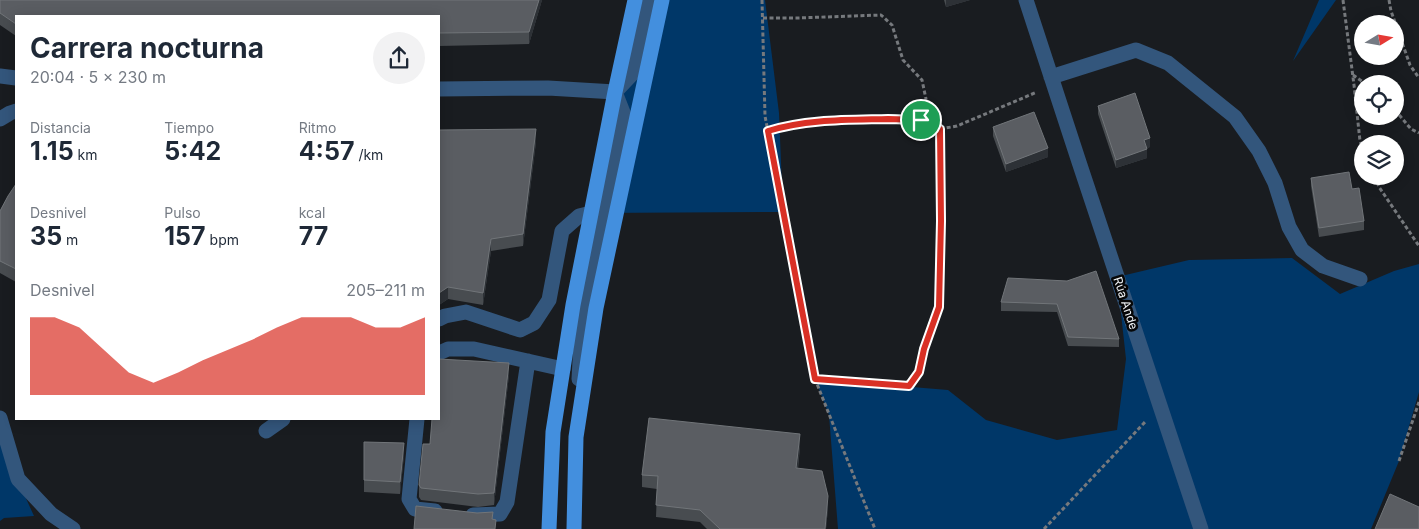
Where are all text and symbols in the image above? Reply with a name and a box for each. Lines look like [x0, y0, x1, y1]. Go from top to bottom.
north arrow [1354, 15, 1404, 65]
map controls [1354, 15, 1404, 185]
text: Carrera nocturna [30, 31, 264, 65]
button: share [373, 32, 425, 84]
text: 20:04 · 5 × 230 m [30, 67, 166, 87]
button: locate [1354, 75, 1404, 125]
pin [900, 99, 942, 141]
icon: arrive [907, 106, 935, 134]
text: Distancia [30, 119, 91, 136]
text: Tiempo [164, 119, 214, 136]
text: Ritmo [299, 119, 336, 136]
button: layers [1354, 135, 1404, 185]
text: 1.15 [30, 136, 74, 166]
text: 5:42 [164, 136, 221, 166]
text: 4:57 [299, 136, 354, 166]
text: km [74, 146, 98, 163]
text: /km [354, 146, 383, 163]
text: Desnivel [30, 204, 86, 221]
text: Pulso [164, 204, 201, 221]
text: kcal [299, 204, 325, 221]
text: 35 [30, 221, 62, 251]
text: 157 [164, 221, 206, 251]
text: 77 [299, 221, 328, 251]
text: m [62, 231, 78, 248]
text: bpm [206, 231, 239, 248]
street label: Rúa Ande [1110, 275, 1142, 331]
text: Desnivel [30, 280, 95, 300]
text: 205–211 m [346, 280, 425, 300]

